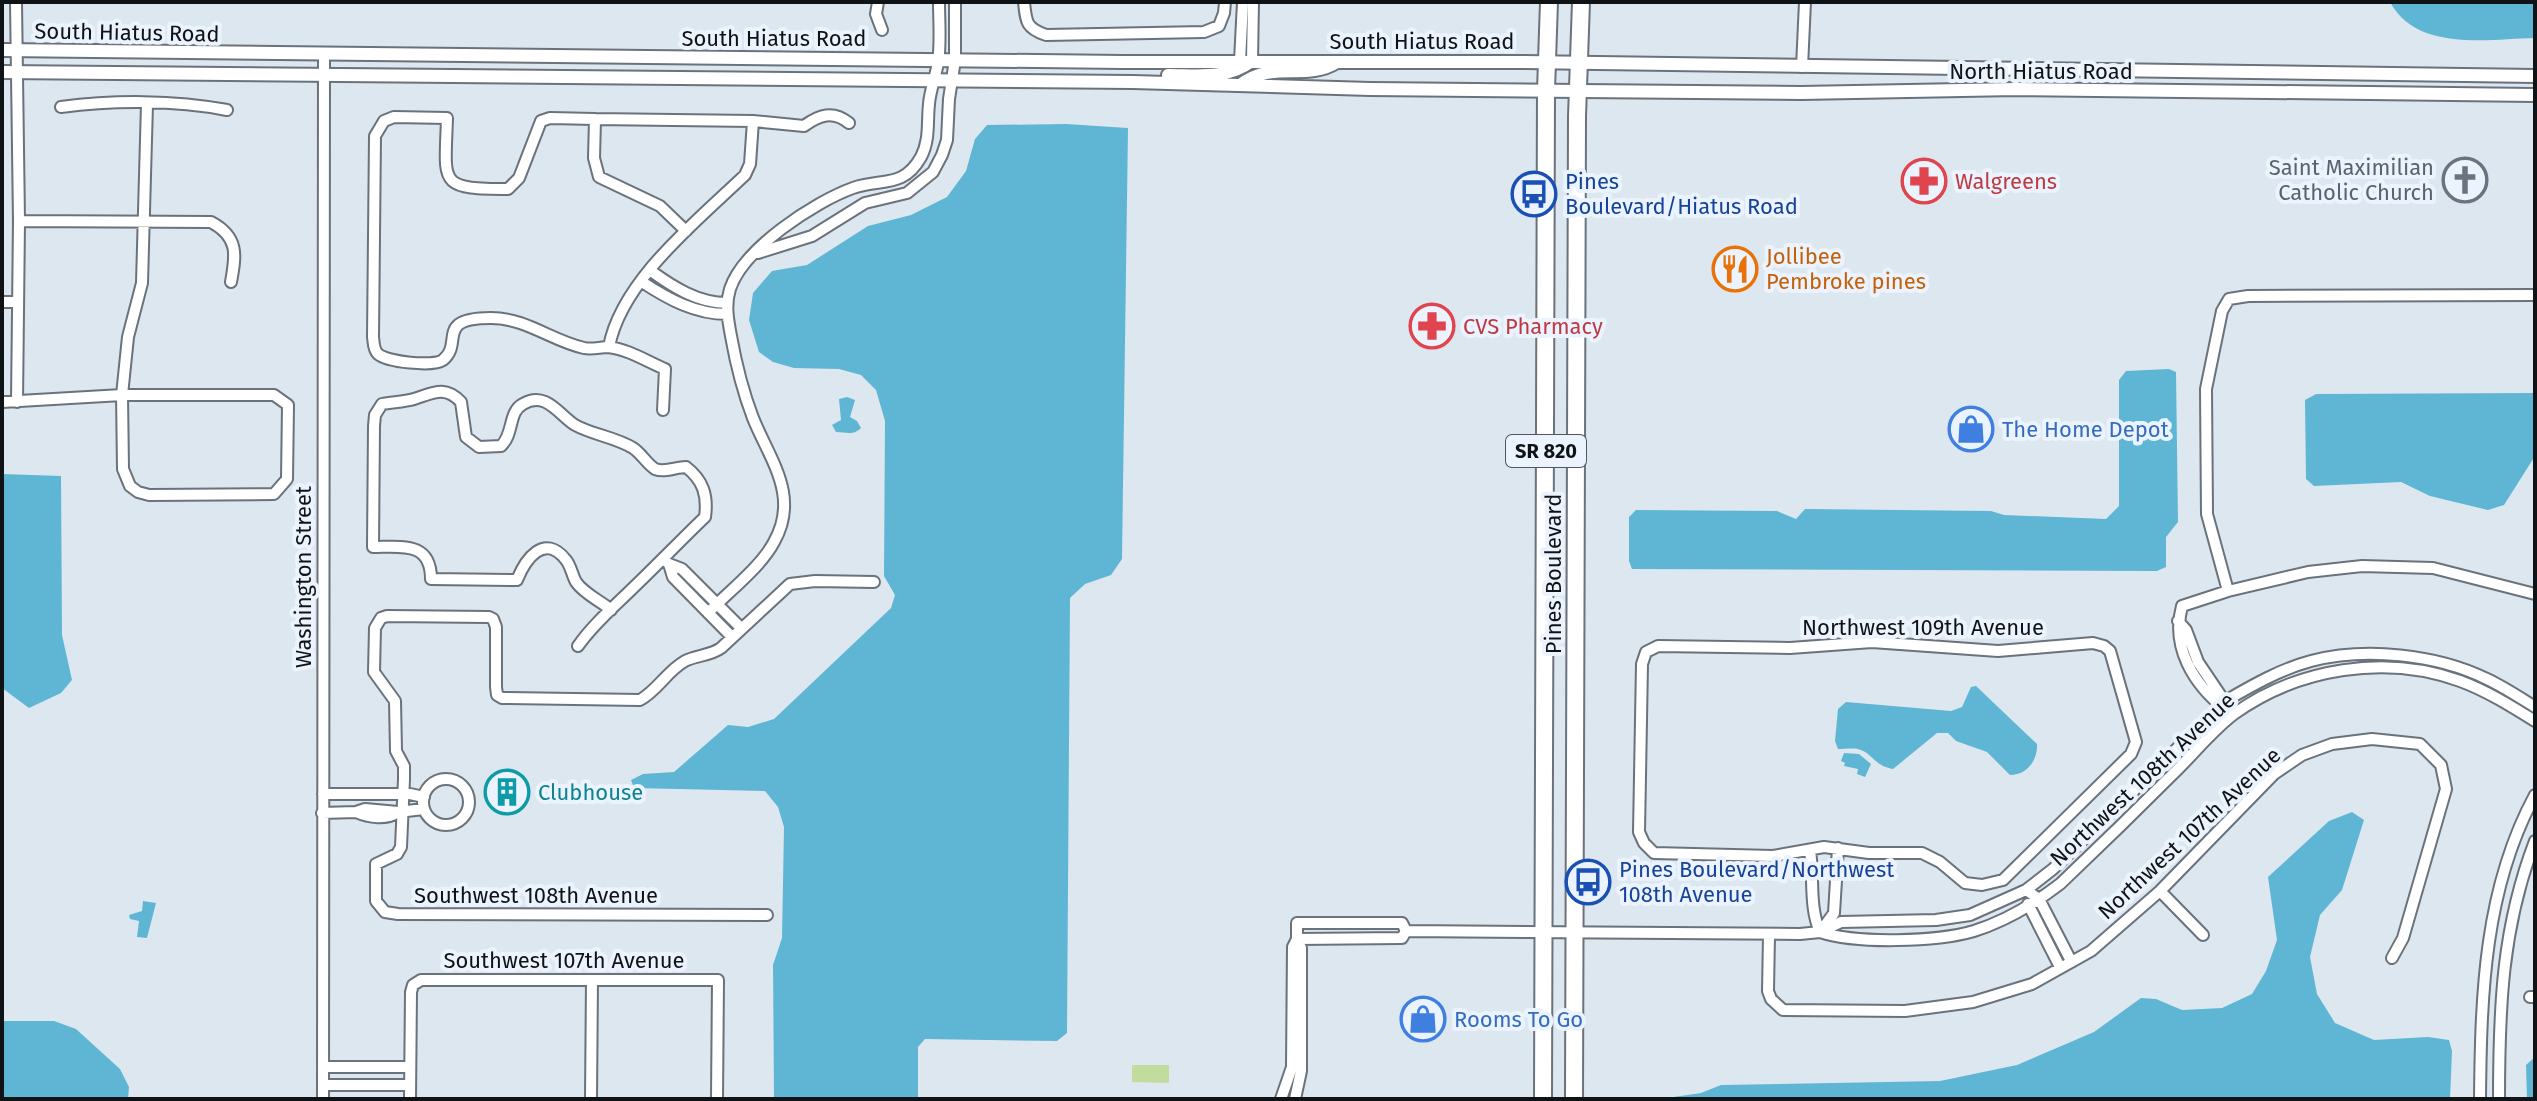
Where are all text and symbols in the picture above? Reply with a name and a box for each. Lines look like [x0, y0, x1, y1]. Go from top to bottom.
street label: South Hiatus Road [34, 17, 220, 48]
street label: South Hiatus Road [681, 25, 867, 52]
street label: South Hiatus Road [1329, 28, 1515, 55]
street label: North Hiatus Road [1949, 58, 2133, 85]
place label: Saint Maximilian Catholic Church [2269, 154, 2434, 206]
church icon: Saint Maximilian Catholic Church [2441, 156, 2489, 204]
pharmacy icon: Walgreens [1900, 157, 1948, 205]
place label: Pines Boulevard/Hiatus Road [1565, 168, 1798, 220]
place label: Walgreens [1955, 168, 2057, 195]
bus stop icon: Pines Boulevard/Hiatus Road [1510, 170, 1558, 218]
place label: Jollibee Pembroke pines [1766, 243, 1926, 295]
restaurant icon: Jollibee Pembroke pines [1711, 245, 1759, 293]
pharmacy icon: CVS Pharmacy [1408, 302, 1456, 350]
place label: CVS Pharmacy [1463, 313, 1603, 340]
shop icon: The Home Depot [1947, 405, 1995, 453]
place label: The Home Depot [2002, 416, 2169, 443]
road number: SR 820 [1506, 435, 1586, 467]
street label: Washington Street [290, 486, 317, 668]
street label: Pines Boulevard [1540, 494, 1567, 654]
street label: Northwest 109th Avenue [1802, 614, 2044, 641]
street label: Northwest 108th Avenue [2044, 687, 2240, 872]
street label: Northwest 107th Avenue [2092, 742, 2286, 925]
building icon: Clubhouse [483, 768, 531, 816]
place label: Clubhouse [538, 779, 643, 806]
place label: Pines Boulevard/Northwest 108th Avenue [1619, 856, 1894, 908]
bus stop icon: Pines Boulevard/Northwest 108th Avenue [1564, 858, 1612, 906]
street label: Southwest 108th Avenue [414, 882, 658, 909]
street label: Southwest 107th Avenue [443, 947, 685, 974]
shop icon: Rooms To Go [1399, 995, 1447, 1043]
place label: Rooms To Go [1454, 1006, 1583, 1033]

